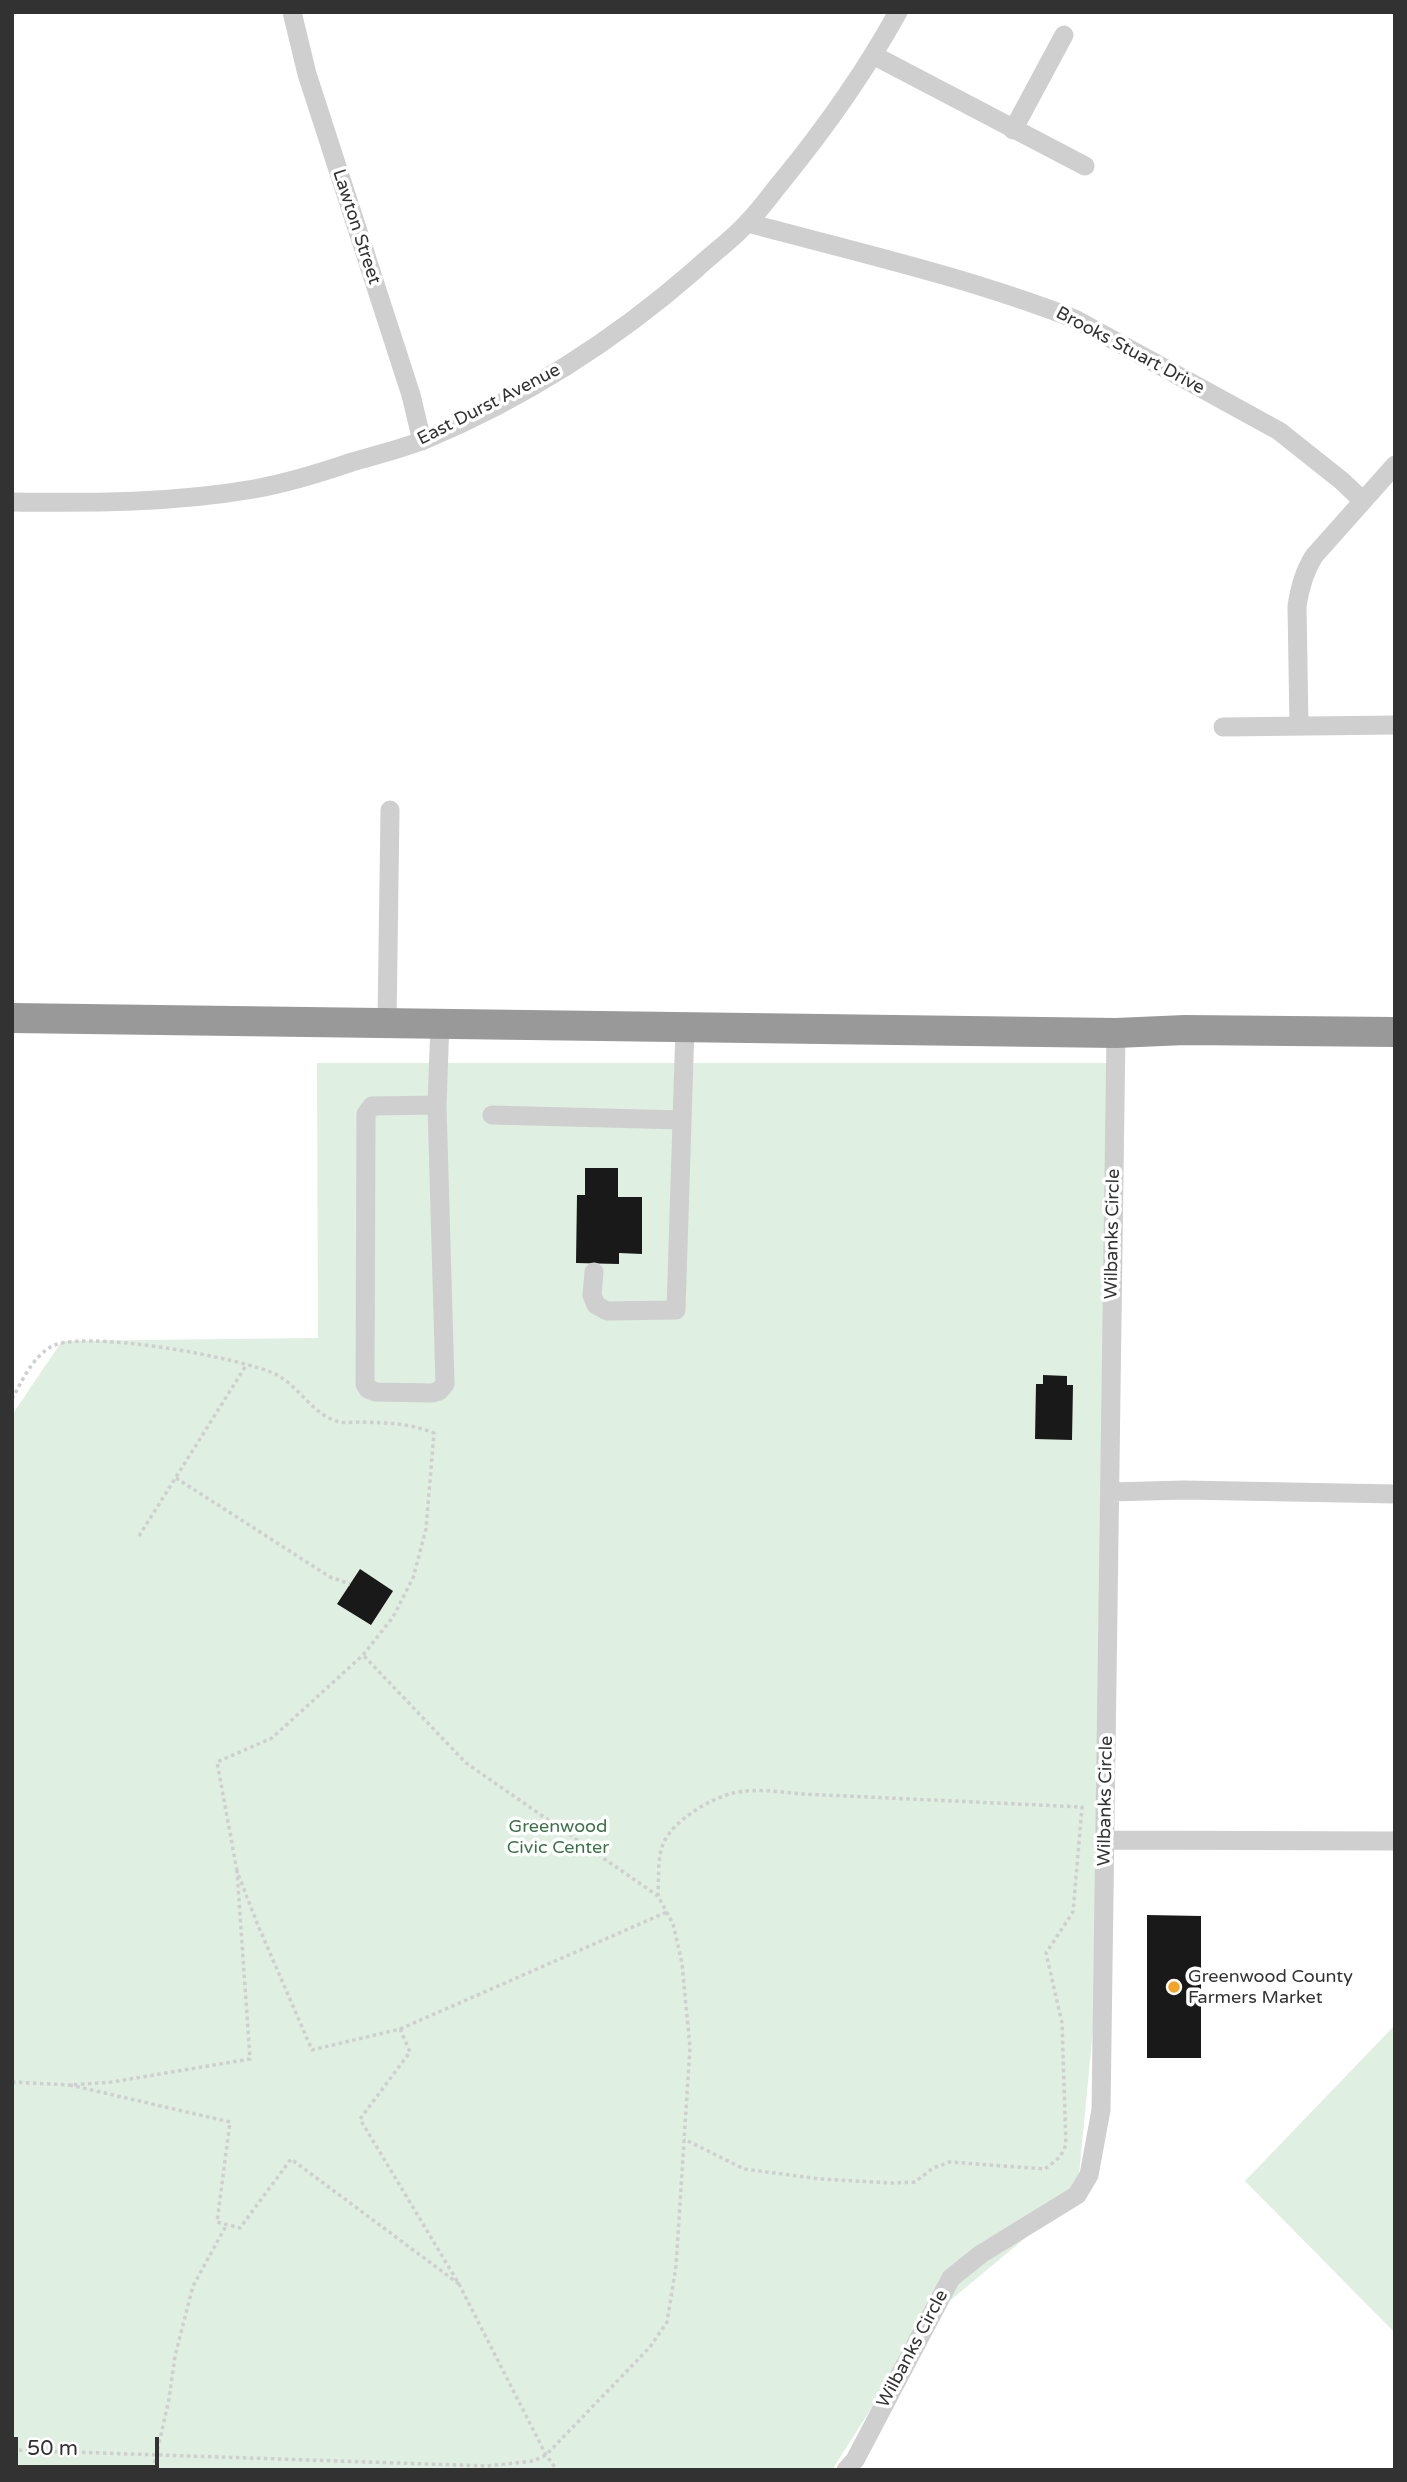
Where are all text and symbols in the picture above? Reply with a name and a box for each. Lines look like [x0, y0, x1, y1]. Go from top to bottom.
street label: Lawton Street [327, 167, 385, 287]
street label: Brooks Stuart Drive [1052, 303, 1208, 399]
street label: East Durst Avenue [414, 360, 564, 450]
street label: Wilbanks Circle [1101, 1169, 1125, 1299]
street label: Wilbanks Circle [1094, 1736, 1118, 1866]
park label: Greenwood Civic Center [507, 1816, 609, 1858]
place label: Greenwood County Farmers Market [1188, 1966, 1353, 2008]
marker: Greenwood County Farmers Market [1166, 1979, 1182, 1995]
street label: Wilbanks Circle [873, 2286, 953, 2412]
scale bar [18, 2422, 163, 2466]
text: 50 m [27, 2436, 78, 2461]

